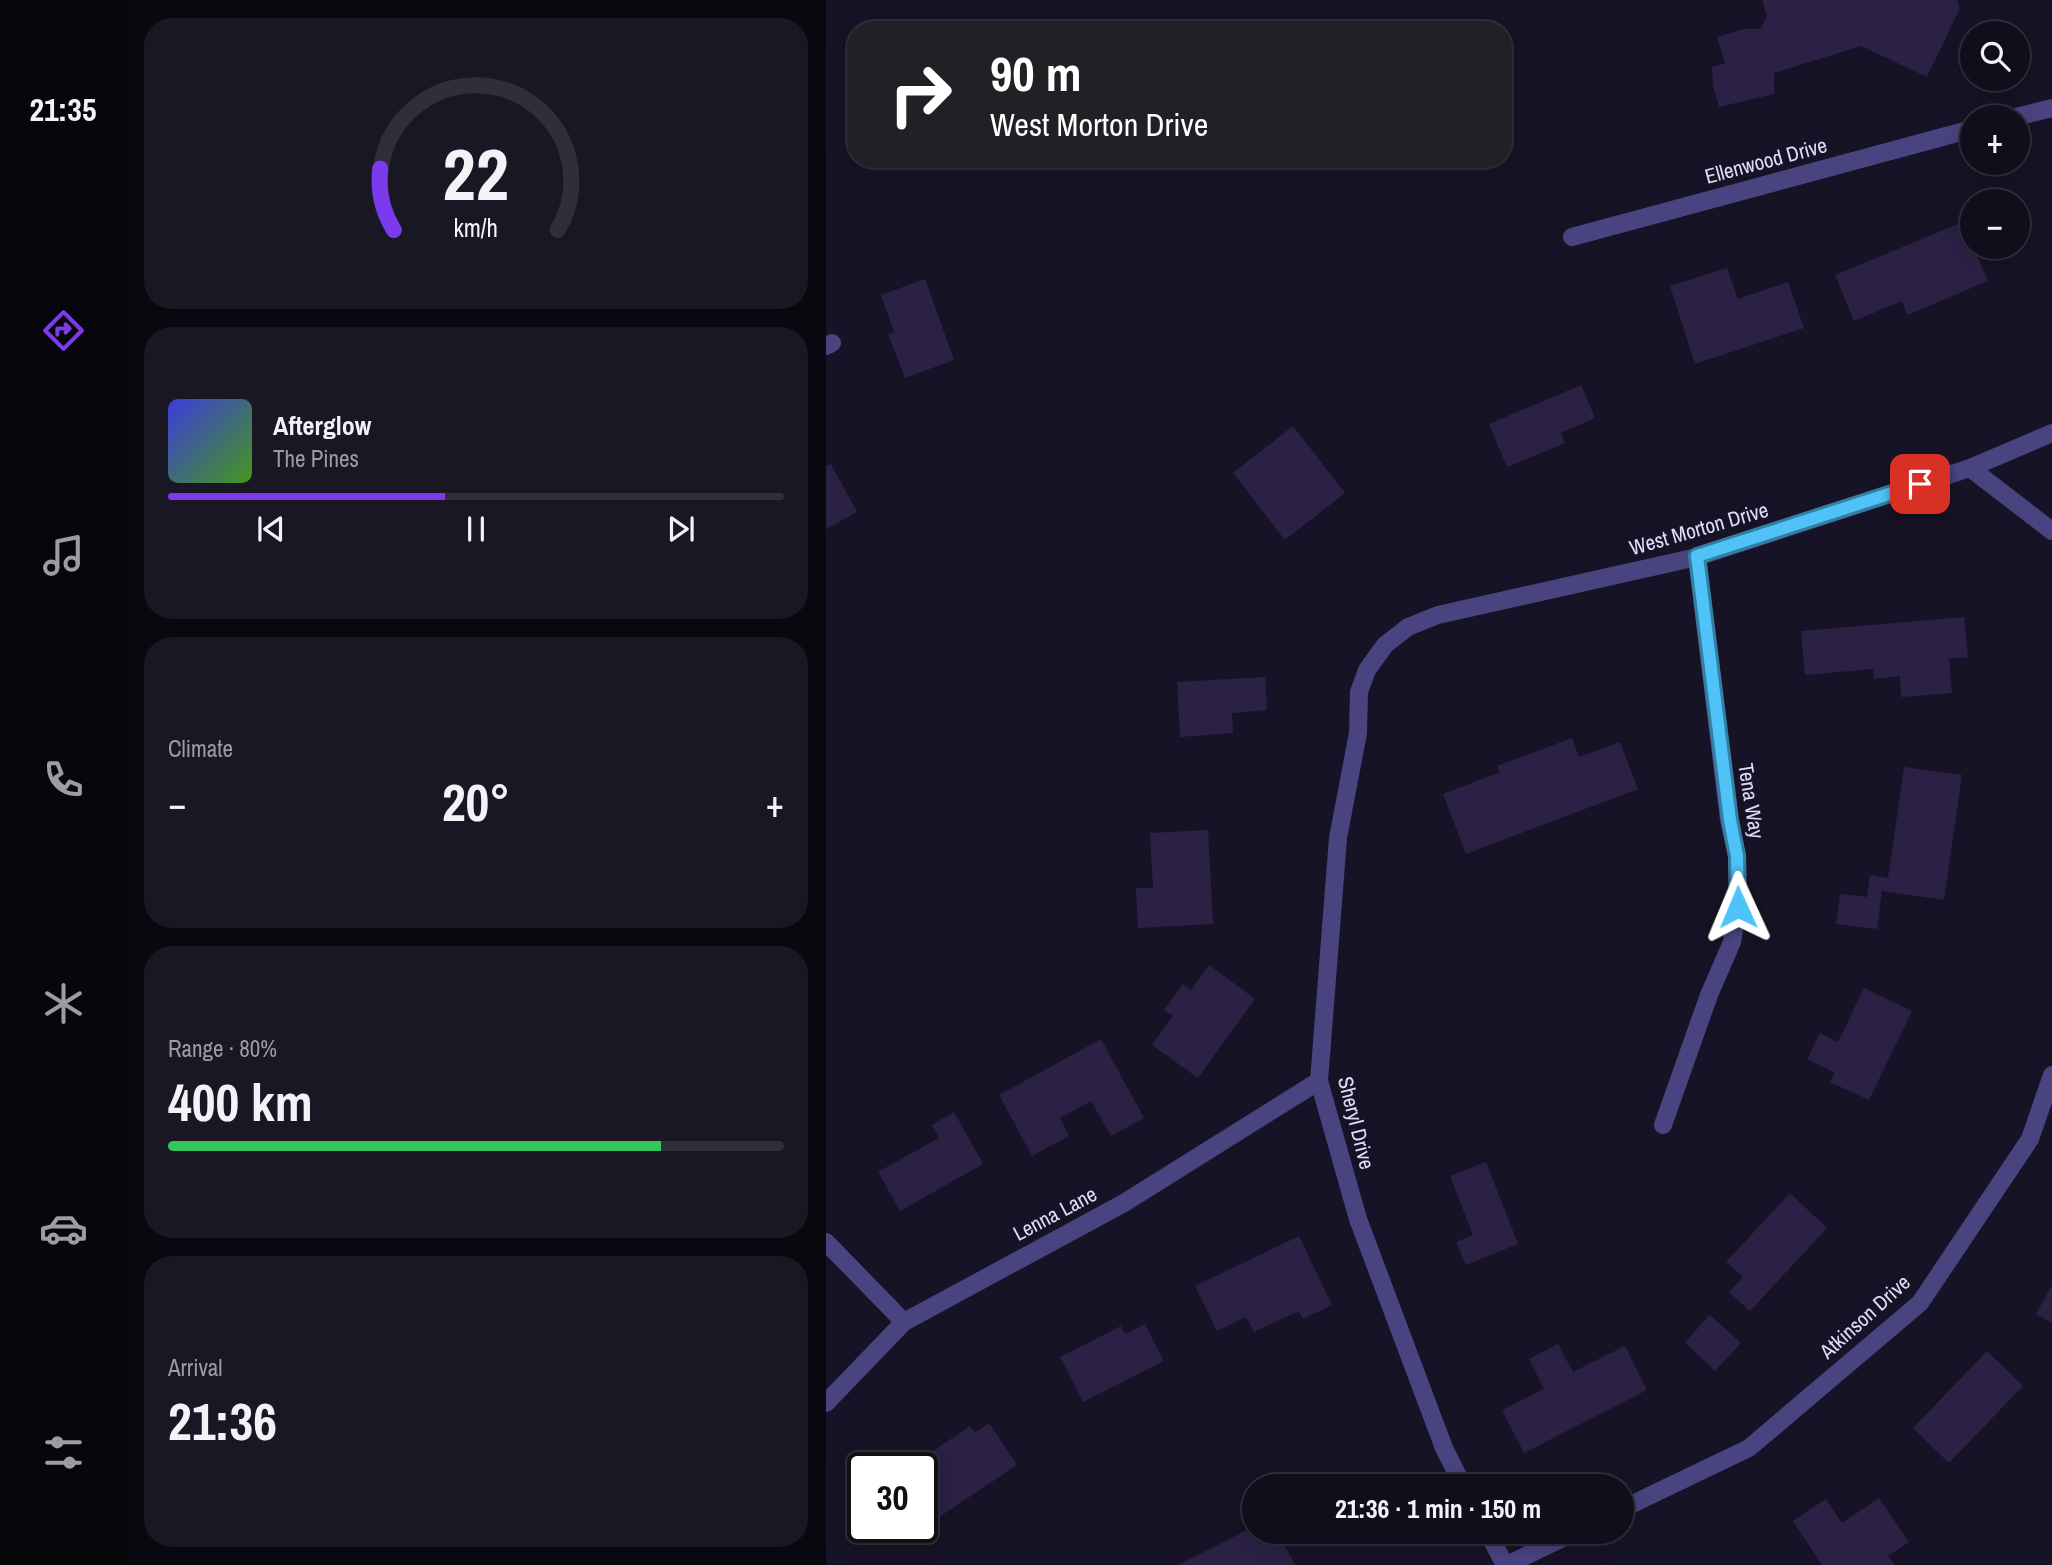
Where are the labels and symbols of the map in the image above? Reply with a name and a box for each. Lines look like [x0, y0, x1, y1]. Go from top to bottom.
street label: Ellenwood Drive [1702, 130, 1830, 191]
pin [1890, 454, 1950, 514]
street label: West Morton Drive [1626, 495, 1772, 562]
street label: Tena Way [1731, 761, 1772, 841]
position arrow [1701, 870, 1775, 944]
street label: Sheryl Drive [1331, 1073, 1382, 1172]
street label: Lenna Lane [1008, 1179, 1102, 1248]
street label: Atkinson Drive [1812, 1268, 1916, 1366]
speed limit sign: 30 [847, 1452, 938, 1543]

